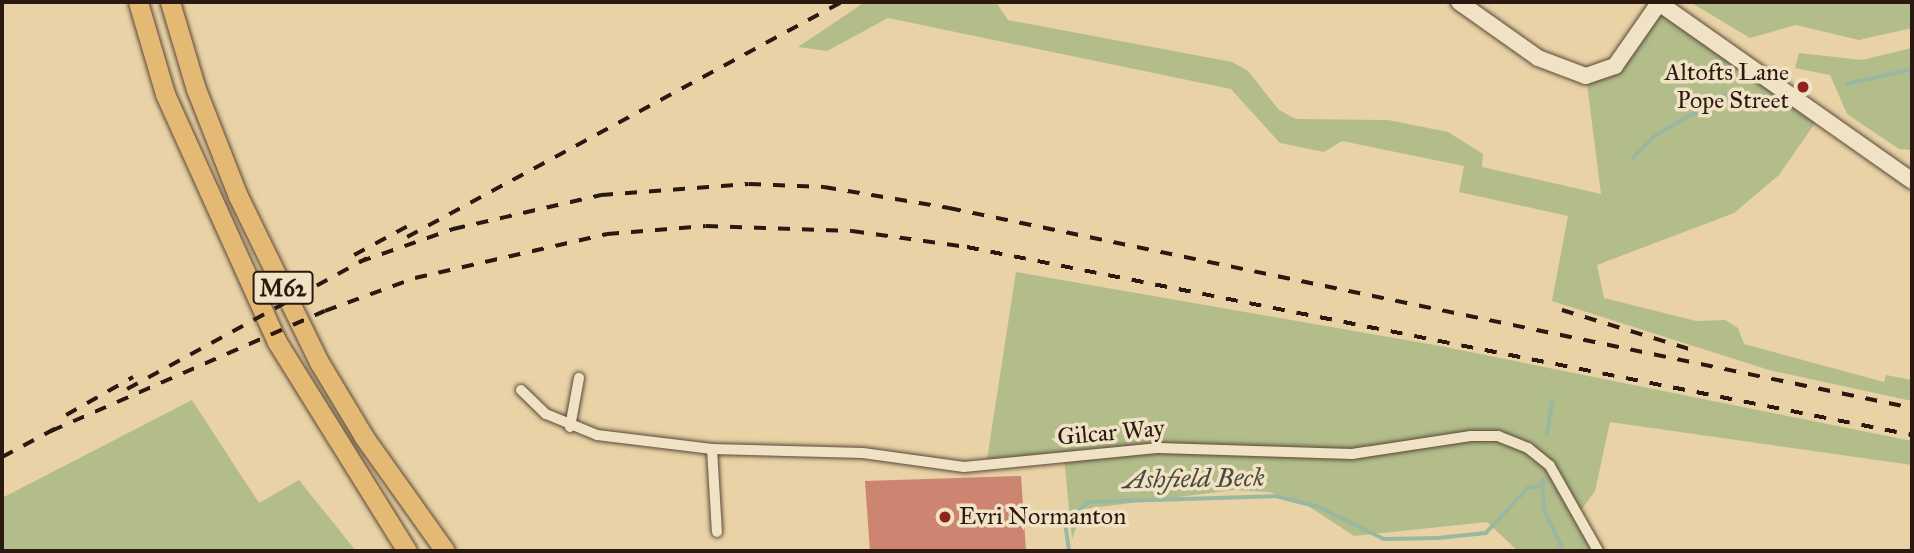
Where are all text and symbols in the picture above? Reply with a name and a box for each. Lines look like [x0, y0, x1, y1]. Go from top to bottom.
place label: Altofts Lane Pope Street [1664, 59, 1789, 115]
marker: Altofts Lane Pope Street [1795, 79, 1811, 95]
road number: M62 [252, 268, 314, 308]
street label: Gilcar Way [1056, 414, 1166, 452]
water label: Ashfield Beck [1123, 462, 1265, 496]
place label: Evri Normanton [959, 503, 1126, 531]
marker: Evri Normanton [937, 509, 953, 525]

